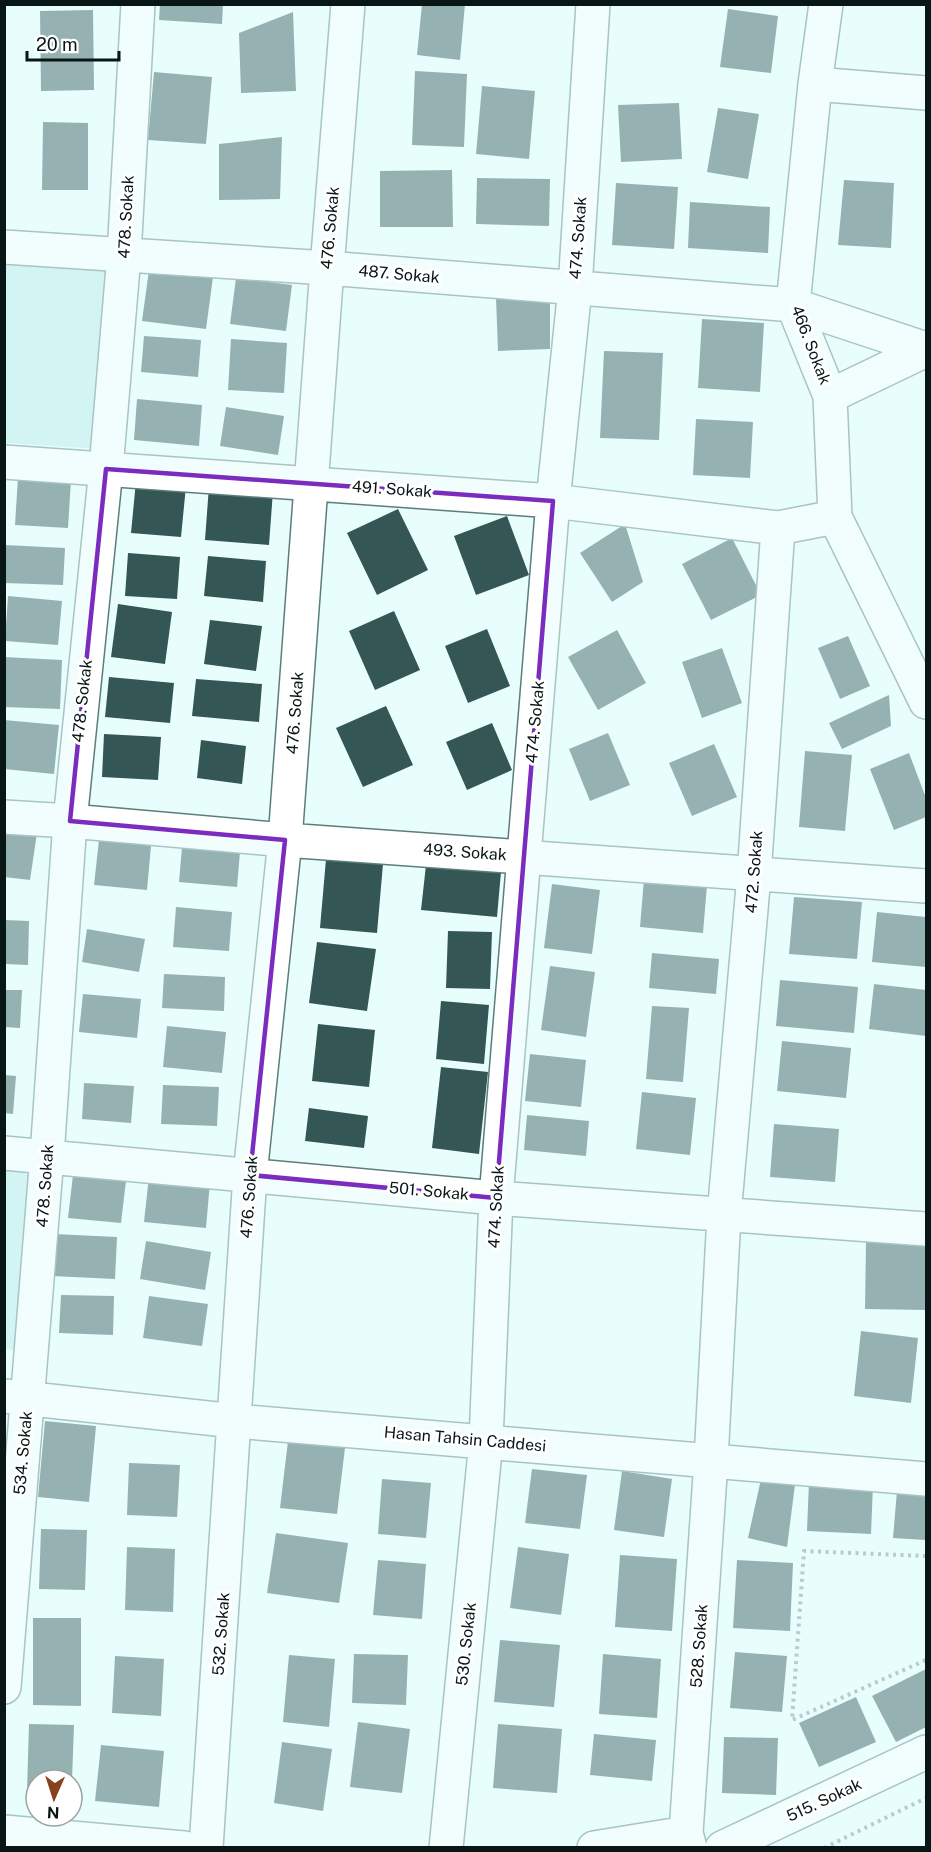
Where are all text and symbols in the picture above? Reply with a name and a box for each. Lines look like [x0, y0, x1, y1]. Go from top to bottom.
scale bar [27, 24, 118, 62]
text: 20 m [36, 34, 78, 55]
street label: 478. Sokak [114, 175, 138, 259]
street label: 476. Sokak [317, 186, 343, 270]
street label: 474. Sokak [566, 196, 590, 280]
street label: 487. Sokak [358, 261, 440, 287]
street label: 466. Sokak [787, 303, 835, 387]
street label: 491. Sokak [351, 477, 433, 501]
street label: 478. Sokak [68, 658, 96, 743]
street label: 476. Sokak [283, 671, 307, 755]
street label: 474. Sokak [522, 680, 548, 764]
street label: 472. Sokak [742, 830, 766, 914]
street label: 493. Sokak [423, 840, 507, 864]
street label: 478. Sokak [33, 1144, 57, 1228]
street label: 476. Sokak [237, 1155, 261, 1239]
street label: 474. Sokak [484, 1165, 508, 1249]
street label: 501. Sokak [388, 1178, 470, 1204]
street label: 534. Sokak [10, 1410, 36, 1496]
street label: Hasan Tahsin Caddesi [383, 1422, 547, 1456]
street label: 532. Sokak [209, 1592, 233, 1676]
street label: 530. Sokak [452, 1601, 480, 1687]
street label: 528. Sokak [687, 1603, 711, 1689]
north arrow [24, 1768, 84, 1828]
street label: 515. Sokak [783, 1774, 865, 1826]
text: N [46, 1803, 60, 1822]

